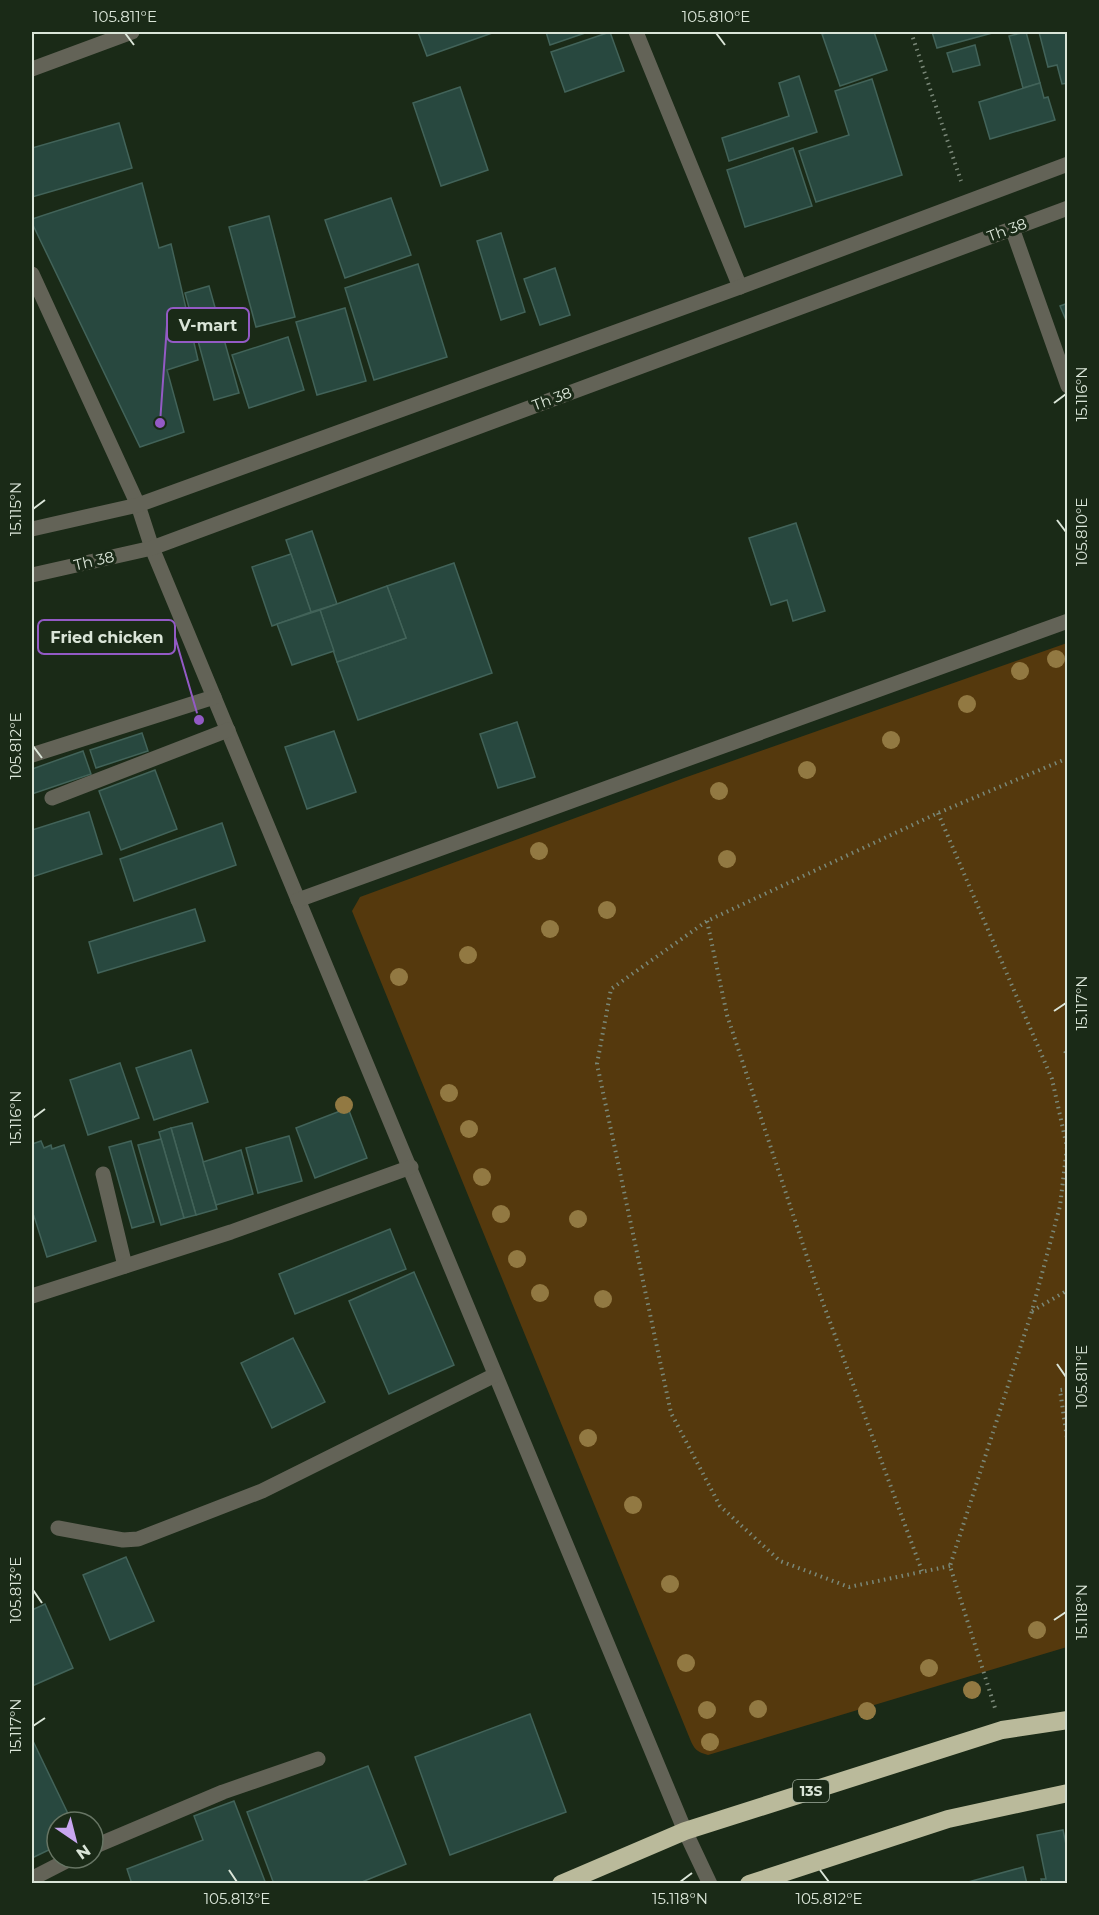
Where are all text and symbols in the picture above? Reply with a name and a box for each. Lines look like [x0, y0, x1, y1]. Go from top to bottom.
text: 105.811°E [93, 7, 157, 26]
text: 105.810°E [682, 7, 750, 26]
street label: Th 38 [984, 214, 1029, 245]
callout: V-mart [167, 308, 249, 342]
text: V-mart [178, 316, 237, 335]
text: 15.116°N [1072, 366, 1091, 422]
street label: Th 38 [529, 383, 574, 414]
text: 15.115°N [6, 482, 25, 536]
text: 105.810°E [1072, 498, 1091, 566]
street label: Th 38 [72, 547, 116, 574]
callout: Fried chicken [38, 620, 175, 654]
text: Fried chicken [50, 628, 164, 647]
text: 105.812°E [6, 713, 25, 780]
text: 15.117°N [1072, 975, 1091, 1031]
text: 15.116°N [6, 1090, 25, 1146]
text: 105.811°E [1072, 1345, 1091, 1409]
text: 105.813°E [6, 1557, 25, 1623]
text: 15.118°N [1072, 1584, 1091, 1640]
text: 15.117°N [6, 1698, 25, 1754]
road number: 13S [793, 1780, 829, 1802]
north arrow [45, 1810, 105, 1870]
text: N [73, 1840, 94, 1863]
text: 105.813°E [204, 1889, 270, 1908]
text: 15.118°N [652, 1889, 708, 1908]
text: 105.812°E [796, 1889, 863, 1908]

